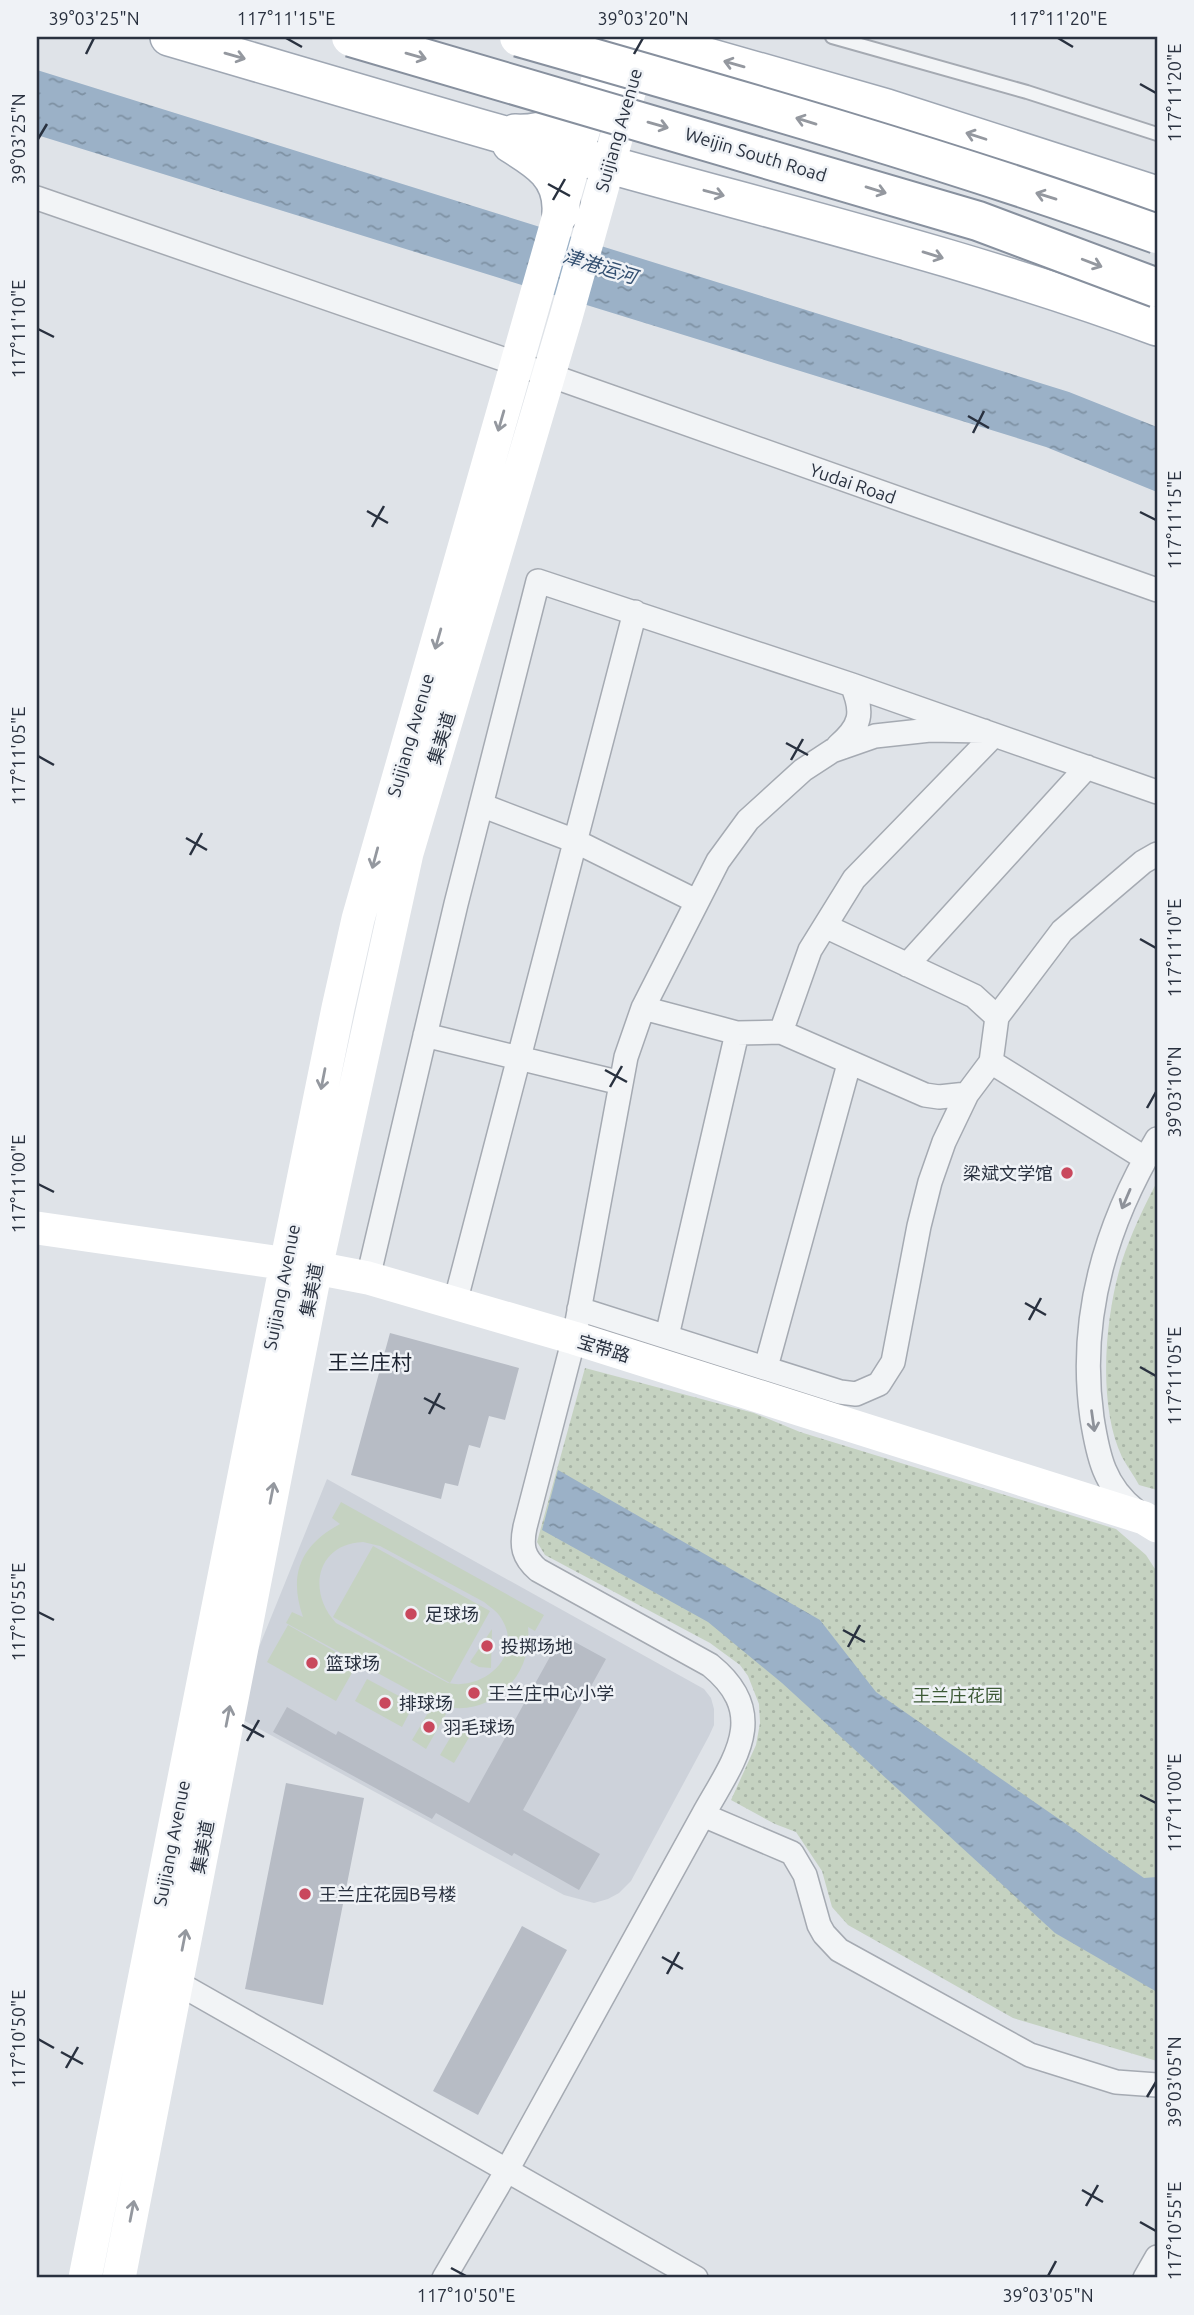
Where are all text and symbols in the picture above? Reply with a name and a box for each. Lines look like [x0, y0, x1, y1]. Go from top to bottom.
text: 39°03'25"N [48, 8, 140, 28]
text: 117°11'15"E [237, 8, 335, 28]
text: 39°03'20"N [597, 8, 689, 28]
text: 117°11'20"E [1009, 8, 1107, 28]
text: 117°11'20"E [1164, 44, 1184, 142]
one-way arrow [405, 50, 427, 63]
one-way arrow [223, 51, 245, 64]
one-way arrow [724, 57, 746, 70]
street label: Suijiang Avenue [591, 66, 645, 194]
text: 39°03'25"N [8, 93, 28, 185]
one-way arrow [795, 113, 817, 126]
one-way arrow [647, 120, 669, 133]
street label: Weijin South Road [683, 123, 829, 185]
one-way arrow [965, 129, 987, 141]
one-way arrow [865, 185, 887, 198]
one-way arrow [702, 187, 724, 200]
one-way arrow [1036, 188, 1058, 201]
water label: 津港运河 [560, 244, 643, 289]
one-way arrow [921, 249, 943, 262]
one-way arrow [1080, 258, 1102, 271]
text: 117°11'10"E [8, 280, 28, 378]
one-way arrow [494, 410, 507, 432]
street label: Yudai Road [807, 459, 899, 507]
text: 117°11'15"E [1164, 471, 1184, 569]
one-way arrow [431, 628, 444, 650]
street label: Suijiang Avenue [383, 671, 437, 799]
text: 117°11'05"E [8, 707, 28, 805]
street label: 集美道 [424, 709, 458, 767]
one-way arrow [368, 846, 381, 869]
text: 117°11'10"E [1164, 899, 1184, 997]
text: 39°03'10"N [1164, 1046, 1184, 1138]
one-way arrow [316, 1067, 330, 1090]
text: 117°11'00"E [8, 1135, 28, 1233]
place label: 梁斌文学馆 [963, 1163, 1053, 1183]
marker: 梁斌文学馆 [1059, 1165, 1075, 1181]
one-way arrow [1118, 1188, 1131, 1210]
street label: Suijiang Avenue [259, 1223, 303, 1351]
street label: 集美道 [296, 1262, 326, 1318]
text: 117°11'05"E [1164, 1327, 1184, 1425]
street label: 宝带路 [575, 1331, 633, 1365]
district label: 王兰庄村 [328, 1350, 412, 1374]
one-way arrow [1087, 1409, 1100, 1432]
one-way arrow [265, 1482, 279, 1505]
text: 117°10'55"E [8, 1563, 28, 1661]
place label: 足球场 [425, 1604, 479, 1624]
marker: 足球场 [403, 1606, 419, 1622]
place label: 投掷场地 [501, 1636, 573, 1656]
marker: 投掷场地 [479, 1638, 495, 1654]
place label: 篮球场 [326, 1653, 380, 1673]
marker: 篮球场 [304, 1655, 320, 1671]
place label: 王兰庄中心小学 [488, 1683, 614, 1703]
marker: 王兰庄中心小学 [466, 1685, 482, 1701]
park label: 王兰庄花园 [913, 1685, 1003, 1705]
place label: 排球场 [399, 1693, 453, 1713]
marker: 排球场 [377, 1695, 393, 1711]
one-way arrow [222, 1705, 235, 1728]
place label: 羽毛球场 [443, 1717, 515, 1737]
marker: 羽毛球场 [421, 1719, 437, 1735]
text: 117°11'00"E [1164, 1754, 1184, 1852]
street label: Suijiang Avenue [149, 1779, 193, 1907]
street label: 集美道 [187, 1819, 217, 1875]
place label: 王兰庄花园B号楼 [319, 1884, 456, 1904]
marker: 王兰庄花园B号楼 [297, 1886, 313, 1902]
one-way arrow [178, 1929, 192, 1952]
text: 117°10'50"E [8, 1990, 28, 2088]
text: 39°03'05"N [1164, 2036, 1184, 2128]
text: 117°10'55"E [1164, 2182, 1184, 2280]
one-way arrow [126, 2200, 139, 2223]
text: 117°10'50"E [417, 2285, 515, 2305]
text: 39°03'05"N [1002, 2285, 1094, 2305]

